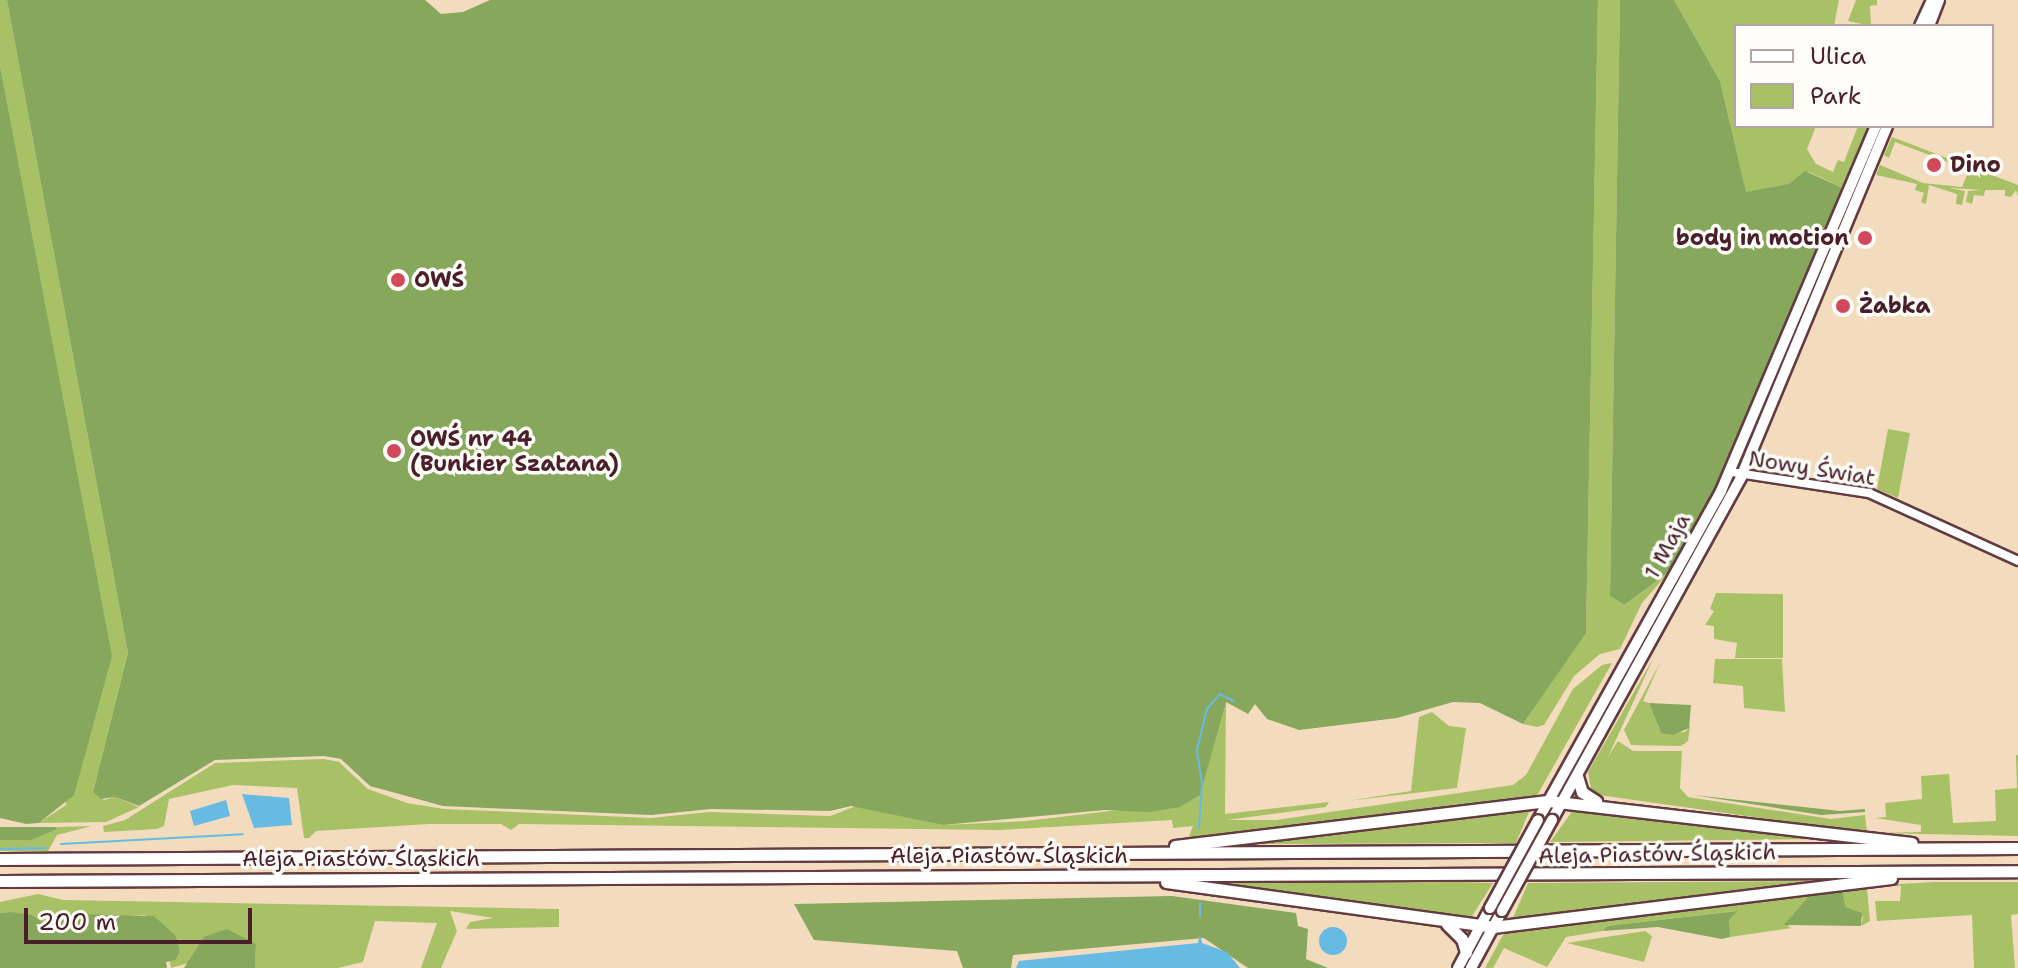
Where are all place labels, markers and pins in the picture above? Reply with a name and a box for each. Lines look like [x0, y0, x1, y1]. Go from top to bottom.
place label: Dino [1950, 152, 2001, 178]
marker: Dino [1925, 156, 1943, 174]
place label: body in motion [1676, 225, 1849, 251]
marker: body in motion [1856, 229, 1874, 247]
place label: OWŚ [414, 267, 464, 293]
marker: OWŚ [389, 271, 407, 289]
place label: Żabka [1859, 293, 1931, 319]
marker: Żabka [1834, 297, 1852, 315]
place label: OWŚ nr 44 (Bunkier Szatana) [410, 425, 619, 476]
marker: OWŚ nr 44 (Bunkier Szatana) [385, 442, 403, 460]

